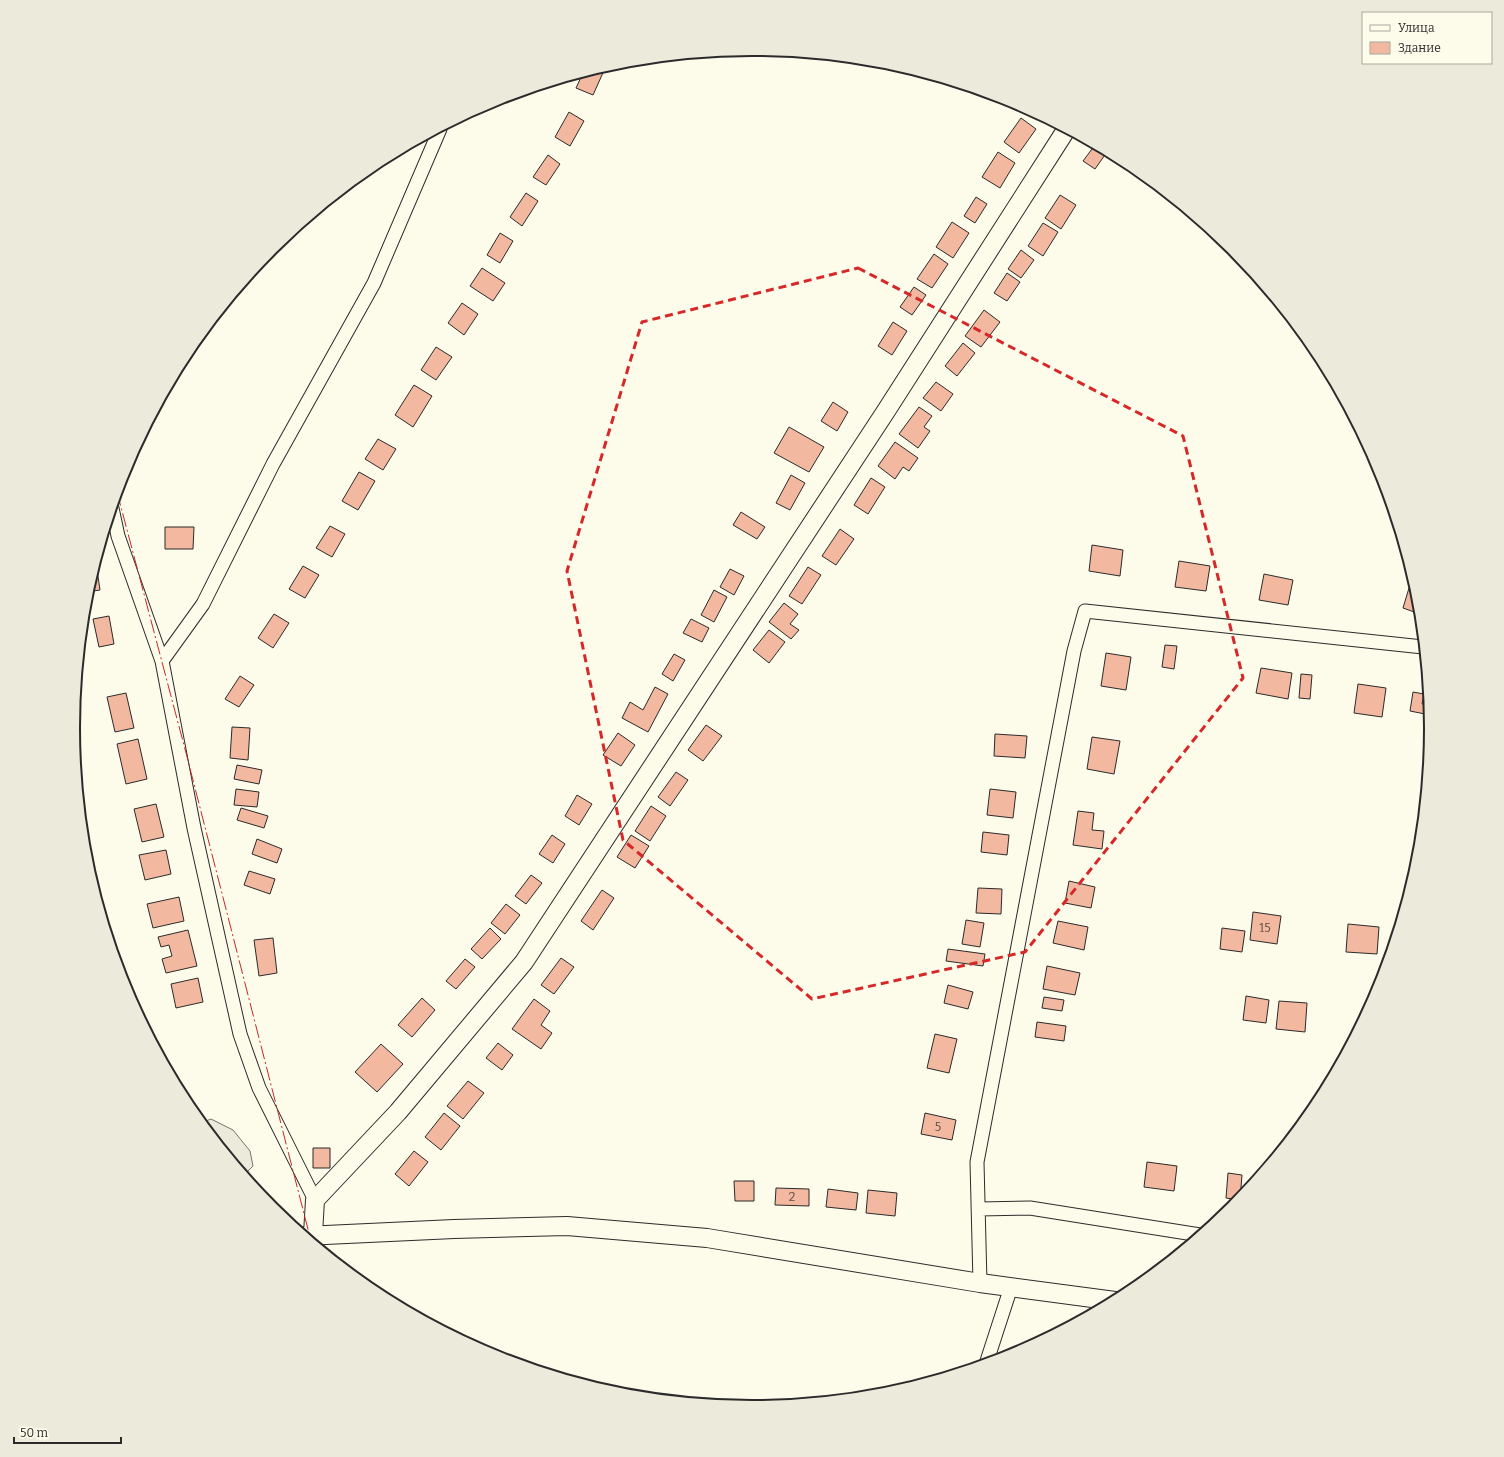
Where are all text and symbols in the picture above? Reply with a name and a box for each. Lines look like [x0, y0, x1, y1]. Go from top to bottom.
legend [1362, 12, 1492, 64]
text: Улица [1398, 21, 1435, 35]
text: Здание [1398, 41, 1441, 55]
house number: 15 [1259, 921, 1271, 935]
house number: 5 [935, 1120, 941, 1134]
house number: 2 [789, 1190, 795, 1204]
scale bar [14, 1419, 121, 1445]
text: 50 m [20, 1426, 49, 1440]

